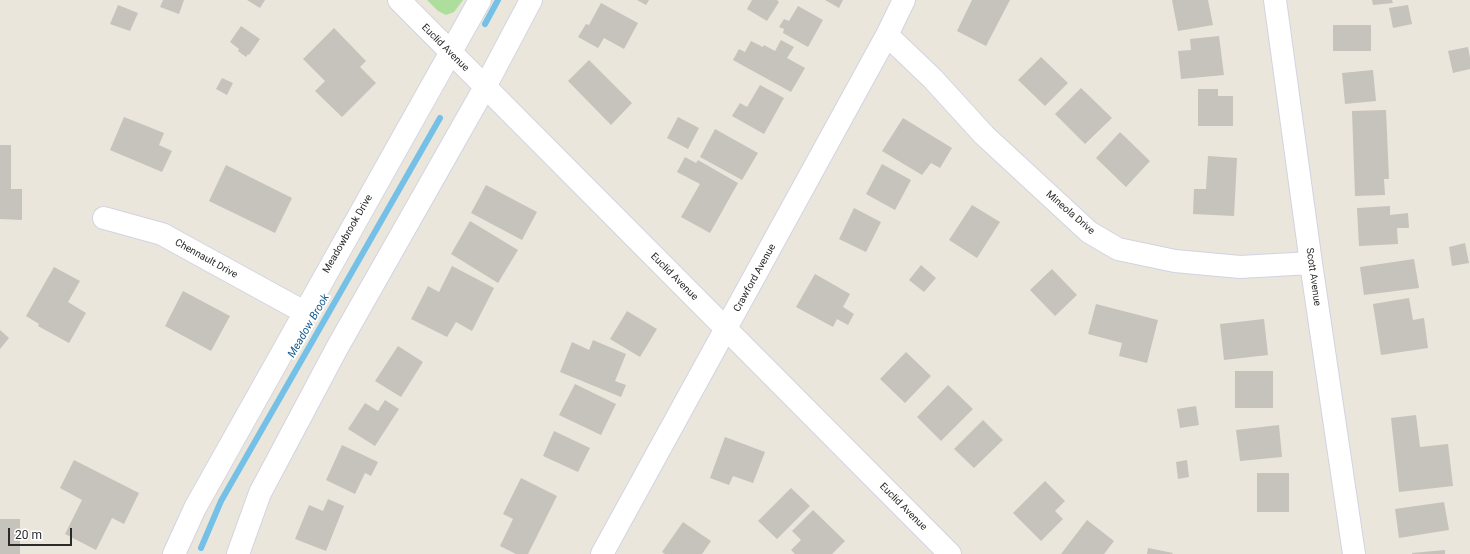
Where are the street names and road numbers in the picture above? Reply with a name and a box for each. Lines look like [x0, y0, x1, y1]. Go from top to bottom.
street label: Euclid Avenue [419, 22, 471, 74]
street label: Mineola Drive [1043, 189, 1097, 237]
street label: Meadowbrook Drive [321, 193, 375, 275]
street label: Chennault Drive [172, 237, 240, 281]
street label: Crawford Avenue [731, 242, 779, 314]
street label: Scott Avenue [1303, 247, 1323, 307]
street label: Euclid Avenue [648, 251, 700, 303]
street label: Euclid Avenue [877, 481, 929, 533]

